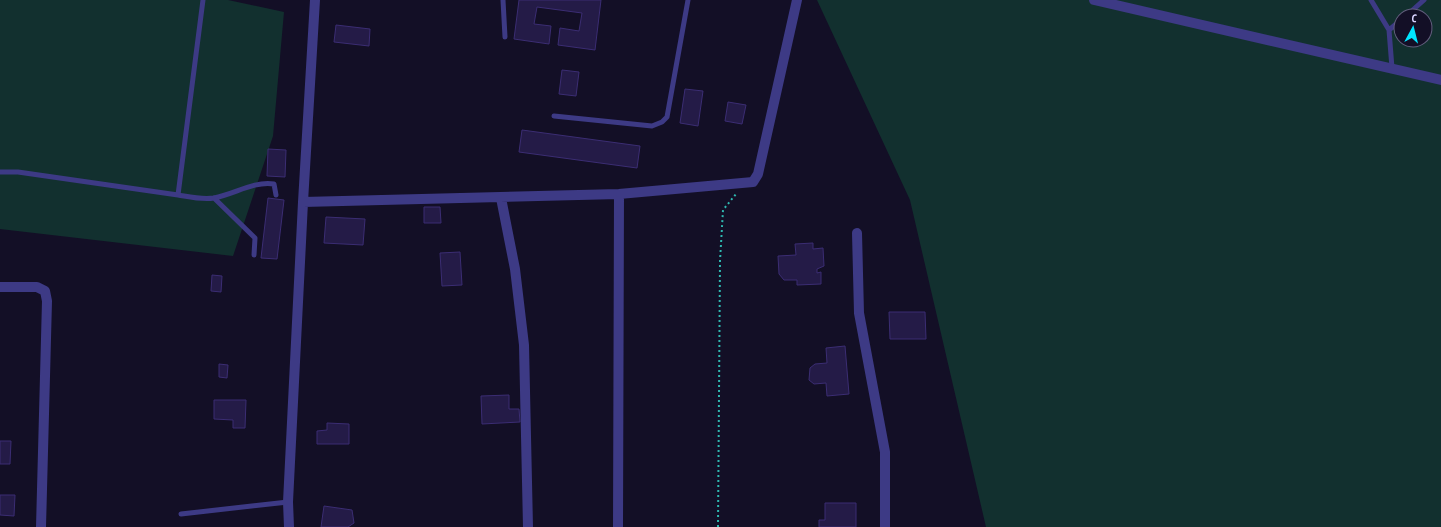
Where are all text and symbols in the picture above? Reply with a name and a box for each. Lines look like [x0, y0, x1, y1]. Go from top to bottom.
north arrow [1393, 8, 1433, 48]
text: С [1411, 11, 1418, 25]

